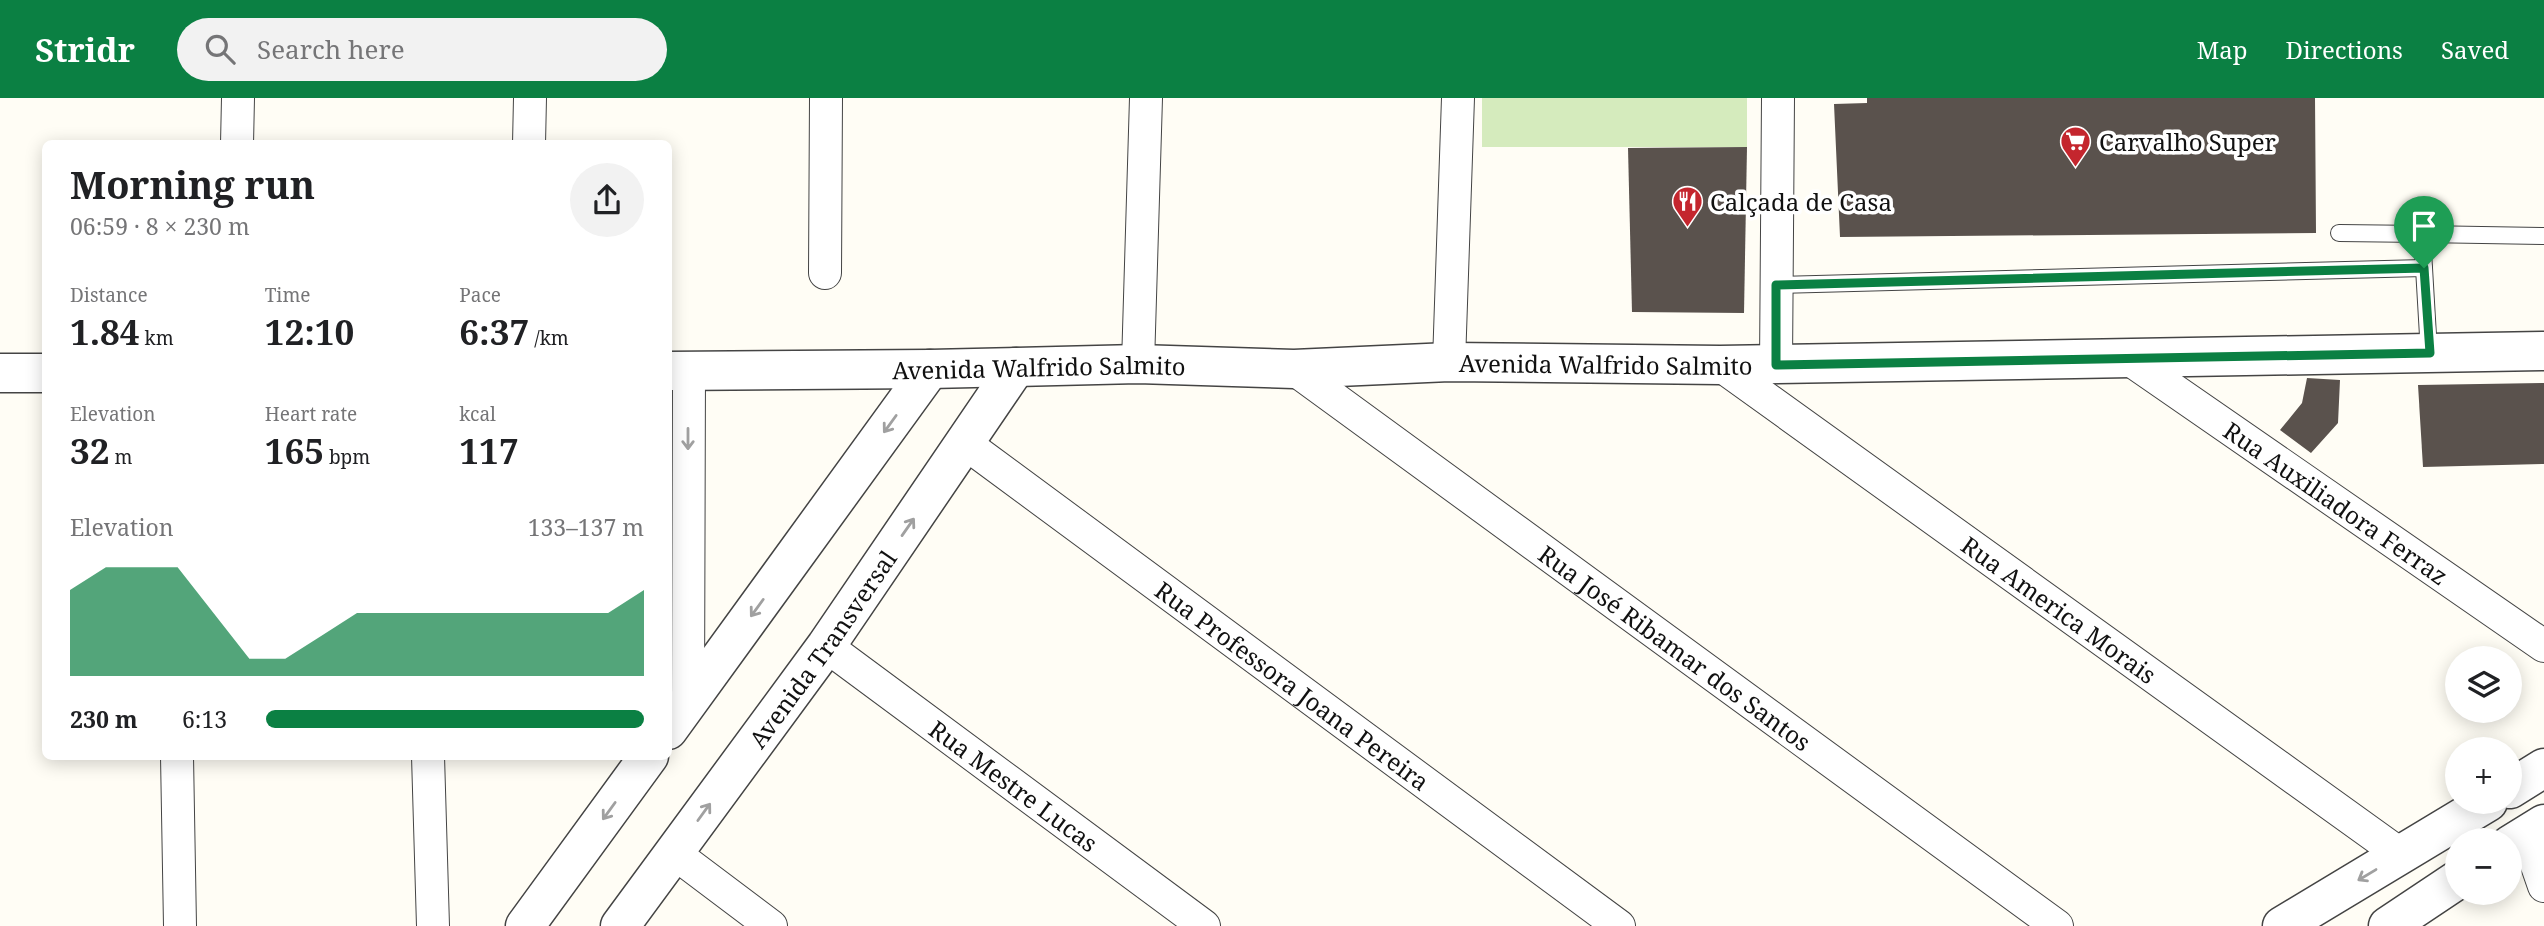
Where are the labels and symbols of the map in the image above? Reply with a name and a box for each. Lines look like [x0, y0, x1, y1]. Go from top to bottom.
supermarket icon: Carvalho Super [2059, 124, 2093, 168]
place label: Carvalho Super [2099, 125, 2276, 158]
restaurant icon: Calçada de Casa [1670, 184, 1704, 228]
place label: Calçada de Casa [1710, 185, 1892, 218]
pin [2394, 196, 2454, 268]
street label: Avenida Walfrido Salmito [1459, 346, 1753, 382]
street label: Avenida Walfrido Salmito [892, 347, 1186, 386]
street label: Rua Auxiliadora Ferraz [2218, 413, 2455, 592]
one-way arrow [883, 414, 897, 433]
one-way arrow [681, 427, 695, 450]
one-way arrow [901, 518, 915, 537]
street label: Rua America Morais [1955, 528, 2164, 690]
street label: Rua José Ribamar dos Santos [1532, 537, 1818, 758]
street label: Avenida Transversal [740, 543, 904, 754]
street label: Rua Professora Joana Pereira [1149, 573, 1436, 797]
one-way arrow [749, 599, 764, 617]
street label: Rua Mestre Lucas [923, 712, 1105, 859]
one-way arrow [602, 801, 616, 820]
one-way arrow [697, 803, 711, 822]
one-way arrow [2357, 868, 2377, 882]

